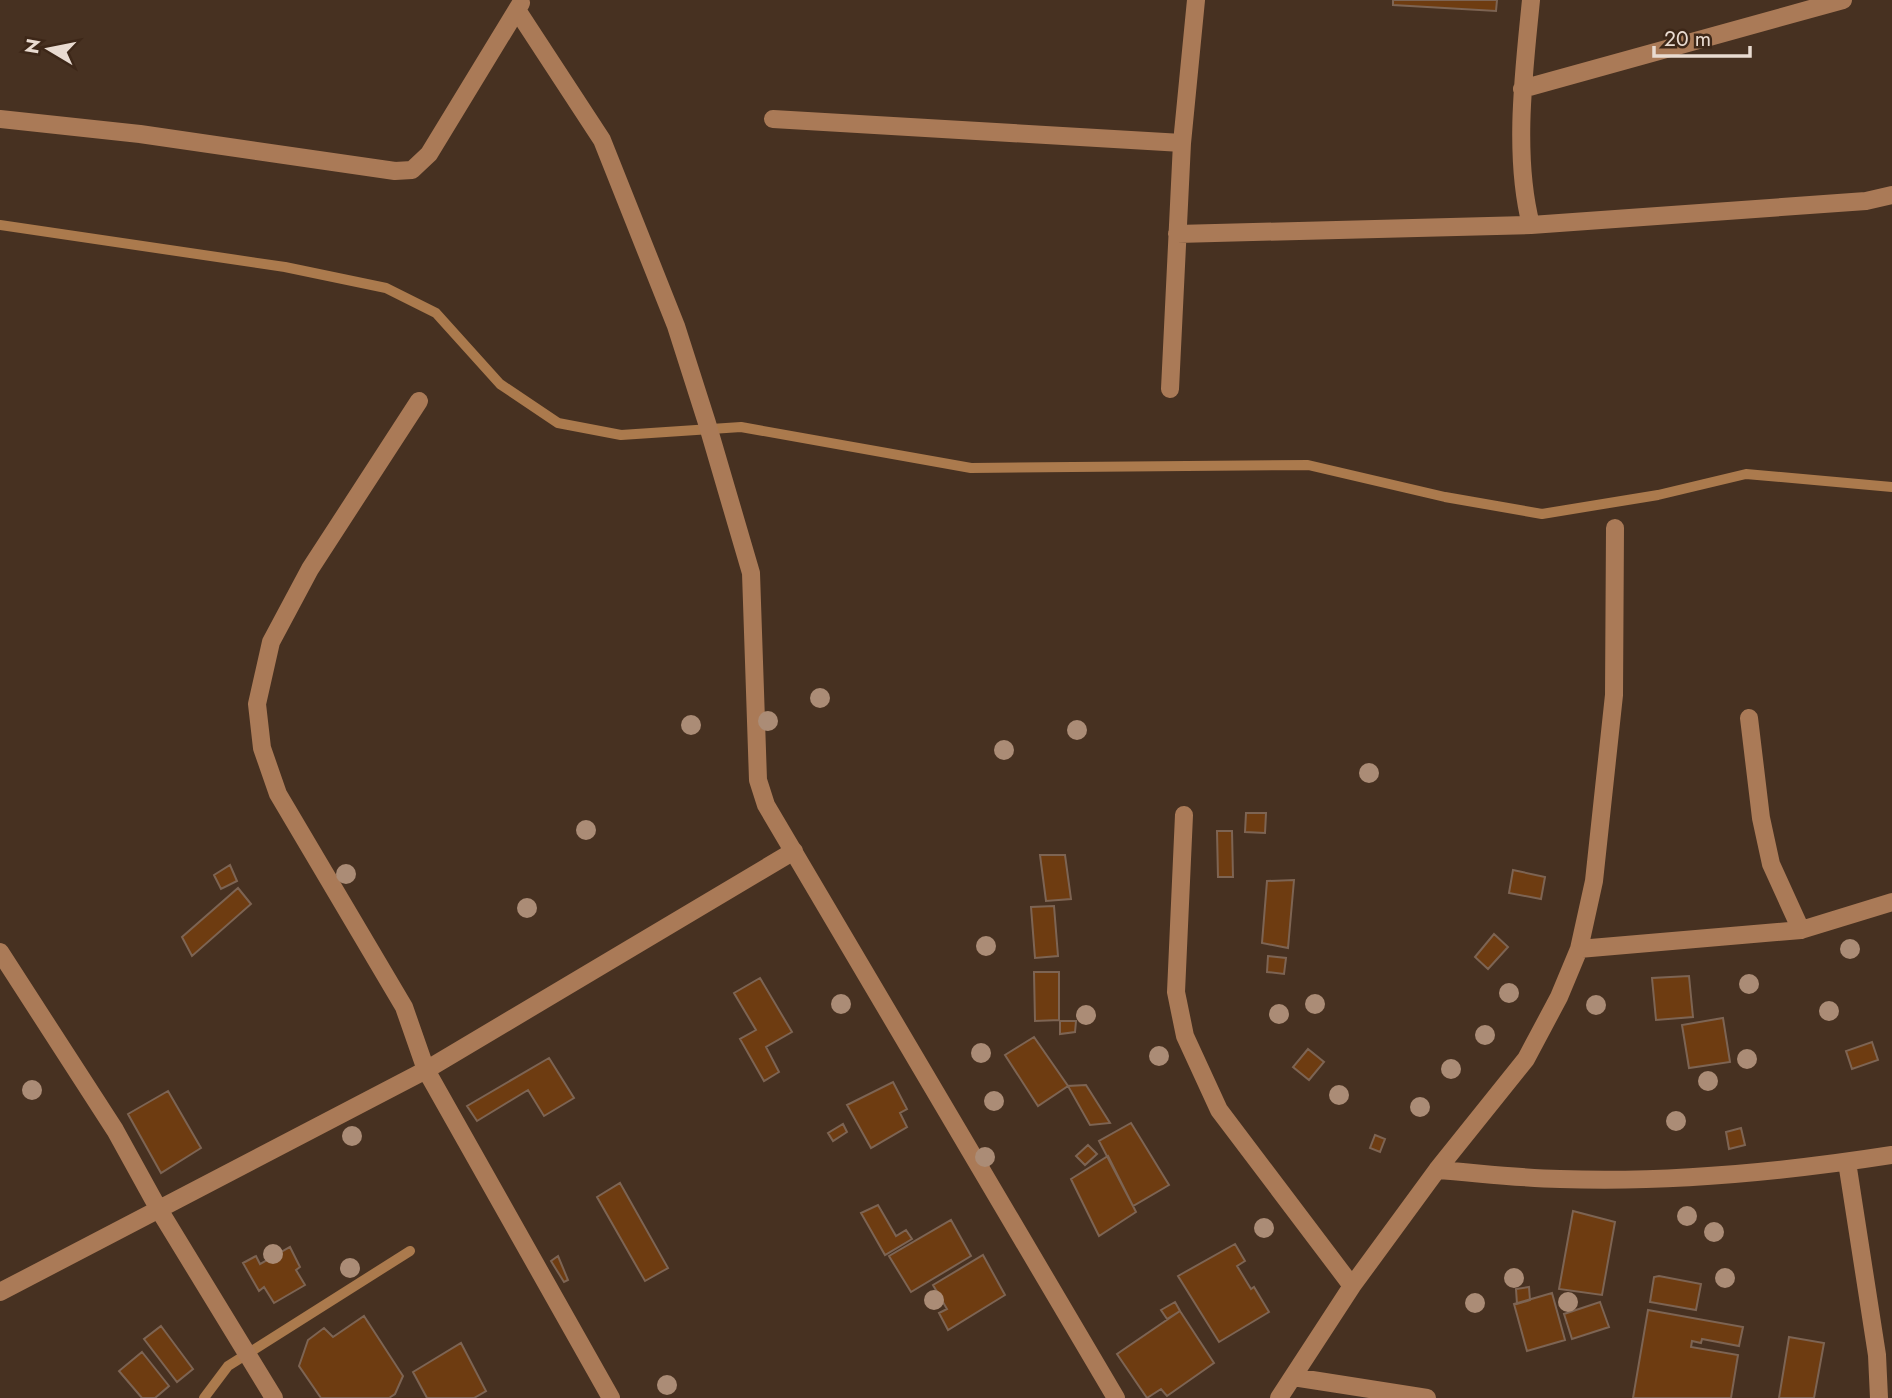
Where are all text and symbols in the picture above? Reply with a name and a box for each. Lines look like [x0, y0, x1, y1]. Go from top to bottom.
north arrow [14, 14, 84, 84]
scale bar [1654, 14, 1750, 58]
text: 20 m [1664, 24, 1711, 54]
text: N [18, 36, 47, 56]

